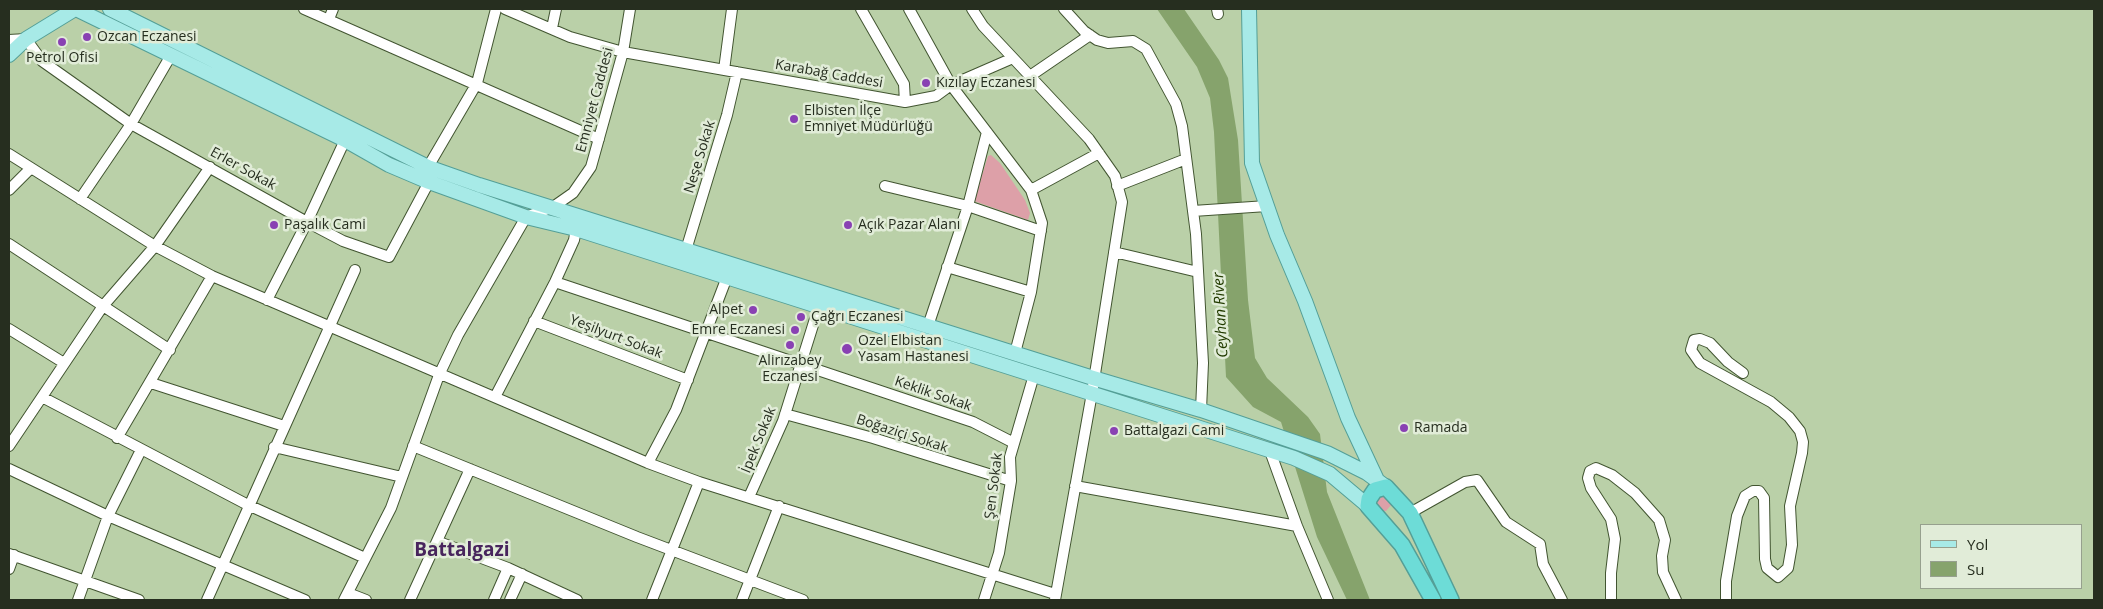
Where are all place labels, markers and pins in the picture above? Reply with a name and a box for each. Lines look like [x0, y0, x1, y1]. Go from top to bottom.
place label: Ozcan Eczanesi [97, 29, 197, 45]
marker: Ozcan Eczanesi [81, 31, 93, 43]
marker: Petrol Ofisi [56, 36, 68, 48]
place label: Petrol Ofisi [26, 50, 98, 66]
place label: Kızılay Eczanesi [936, 75, 1036, 91]
marker: Kızılay Eczanesi [920, 77, 932, 89]
place label: Elbisten İlçe Emniyet Müdürlüğü [804, 103, 933, 136]
marker: Elbisten İlçe Emniyet Müdürlüğü [788, 113, 800, 125]
place label: Paşalık Cami [284, 217, 366, 233]
place label: Açık Pazar Alanı [858, 217, 960, 233]
marker: Paşalık Cami [268, 219, 280, 231]
marker: Açık Pazar Alanı [842, 219, 854, 231]
place label: Alpet [709, 302, 743, 318]
marker: Alpet [747, 304, 759, 316]
place label: Çağrı Eczanesi [811, 309, 904, 325]
marker: Çağrı Eczanesi [795, 311, 807, 323]
place label: Emre Eczanesi [692, 322, 785, 338]
marker: Emre Eczanesi [789, 324, 801, 336]
place label: Ozel Elbistan Yasam Hastanesi [858, 333, 969, 366]
marker: Alirızabey Eczanesi [784, 339, 796, 351]
marker: Ozel Elbistan Yasam Hastanesi [840, 342, 854, 356]
place label: Alirızabey Eczanesi [759, 353, 821, 386]
place label: Ramada [1414, 420, 1468, 436]
marker: Ramada [1398, 422, 1410, 434]
place label: Battalgazi Cami [1124, 423, 1224, 439]
marker: Battalgazi Cami [1108, 425, 1120, 437]

